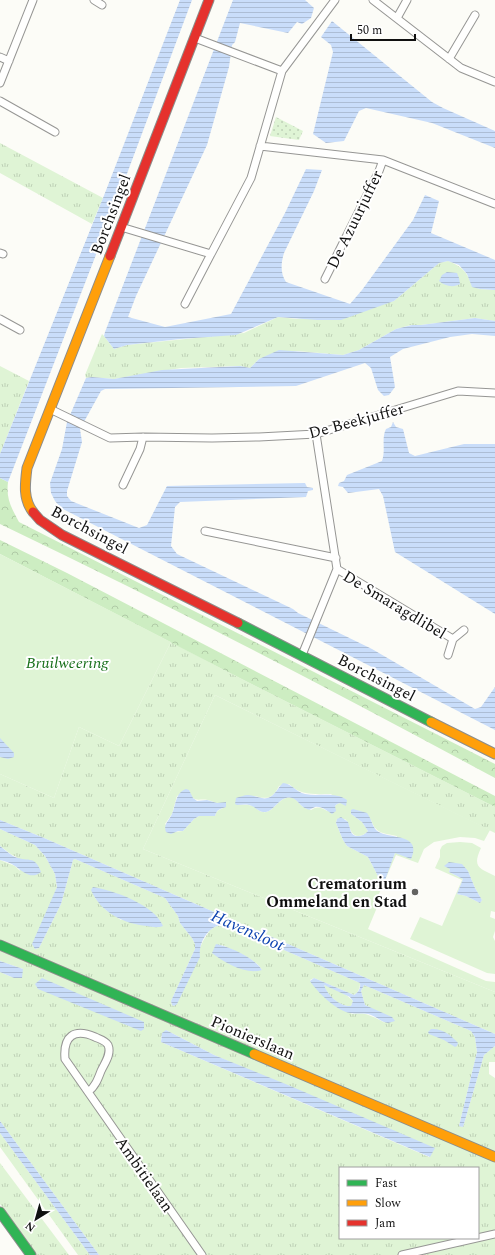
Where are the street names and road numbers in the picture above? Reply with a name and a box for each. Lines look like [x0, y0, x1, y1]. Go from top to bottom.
street label: De Azuurjuffer [321, 166, 389, 273]
street label: Borchsingel [85, 170, 137, 258]
street label: De Beekjuffer [306, 397, 407, 445]
street label: Borchsingel [46, 499, 133, 560]
street label: De Smaragdlibel [338, 564, 451, 645]
street label: Borchsingel [333, 648, 420, 708]
street label: Pionierslaan [207, 1010, 298, 1066]
street label: Ambitielaan [109, 1132, 179, 1217]

